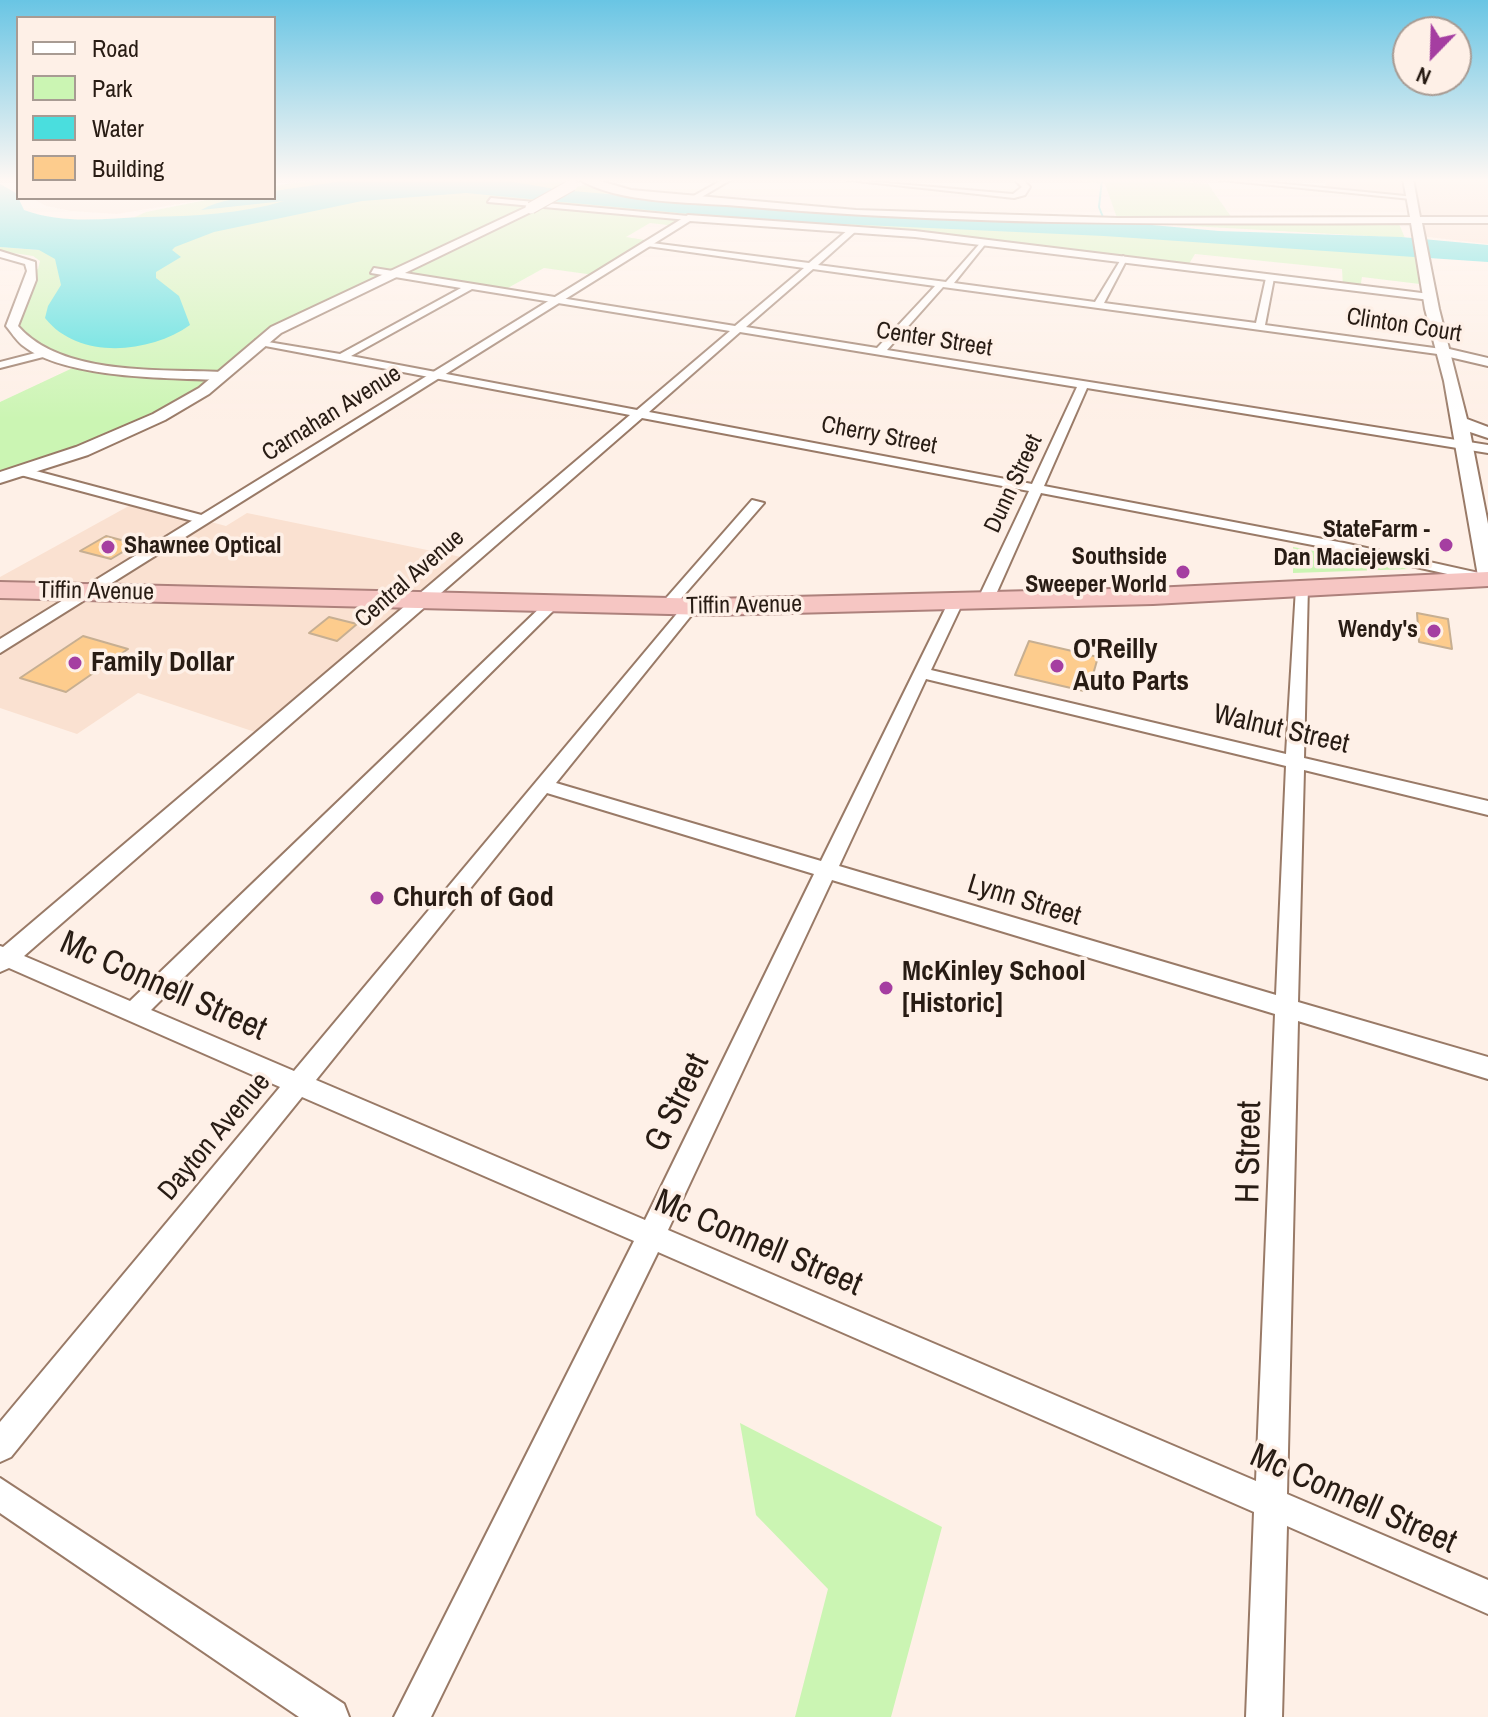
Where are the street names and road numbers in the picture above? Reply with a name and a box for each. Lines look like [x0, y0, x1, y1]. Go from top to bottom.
street label: Clinton Court [1344, 303, 1464, 349]
street label: Center Street [874, 317, 994, 363]
street label: Carnahan Avenue [257, 360, 407, 468]
street label: Cherry Street [819, 411, 939, 461]
street label: Dunn Street [979, 430, 1049, 538]
street label: Central Avenue [349, 524, 471, 634]
street label: Tiffin Avenue [38, 577, 154, 607]
street label: Tiffin Avenue [686, 591, 802, 621]
street label: Walnut Street [1210, 698, 1352, 762]
street label: Lynn Street [963, 868, 1085, 934]
street label: Mc Connell Street [53, 923, 273, 1051]
street label: G Street [637, 1047, 719, 1159]
street label: Dayton Avenue [152, 1066, 278, 1208]
street label: H Street [1229, 1101, 1271, 1203]
street label: Mc Connell Street [648, 1182, 868, 1306]
street label: Mc Connell Street [1243, 1436, 1463, 1564]

